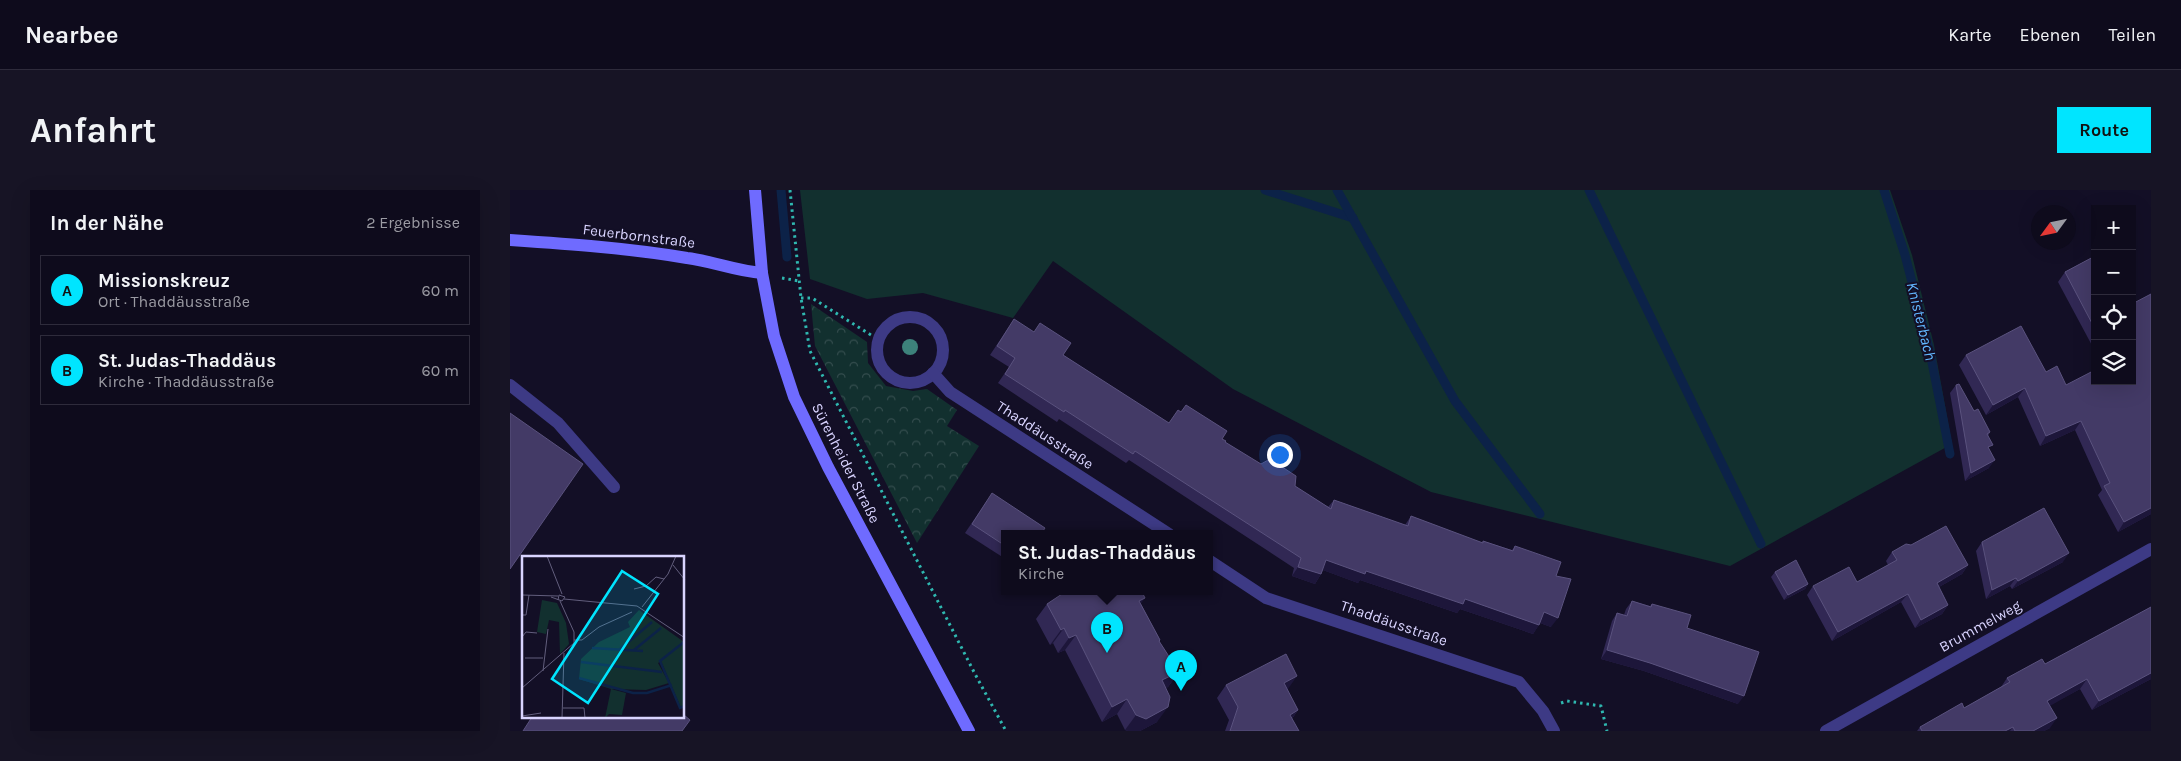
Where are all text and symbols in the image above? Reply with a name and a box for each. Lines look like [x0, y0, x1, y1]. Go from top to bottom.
text: Nearbee [25, 21, 119, 49]
text: Karte [1948, 24, 1992, 46]
text: Ebenen [2020, 24, 2081, 46]
text: Teilen [2109, 24, 2156, 46]
button: Route [2057, 107, 2151, 153]
text: Anfahrt [30, 110, 156, 151]
north arrow [2031, 205, 2076, 250]
map controls [2091, 205, 2136, 385]
button: + [2091, 205, 2136, 250]
text: In der Nähe [50, 211, 164, 235]
text: 2 Ergebnisse [366, 213, 460, 232]
street label: Feuerbornstraße [582, 220, 696, 252]
button: − [2091, 250, 2136, 295]
text: Missionskreuz [98, 270, 230, 292]
water label: Knisterbach [1903, 280, 1940, 362]
text: A [62, 281, 72, 300]
text: 60 m [422, 281, 459, 300]
text: Ort · Thaddäusstraße [98, 292, 250, 311]
button: locate [2091, 295, 2136, 340]
button: layers [2091, 340, 2136, 385]
text: St. Judas-Thaddäus [98, 350, 276, 372]
text: B [62, 361, 72, 380]
text: 60 m [422, 361, 459, 380]
text: Kirche · Thaddäusstraße [98, 372, 274, 391]
street label: Thaddäusstraße [993, 397, 1097, 473]
street label: Sürenheider Straße [808, 400, 884, 526]
your location [1267, 442, 1293, 468]
popup [1001, 530, 1213, 595]
text: St. Judas-Thaddäus [1018, 542, 1196, 564]
inset map [522, 556, 685, 718]
text: Kirche [1018, 564, 1064, 583]
street label: Thaddäusstraße [1338, 596, 1450, 650]
street label: Brummelweg [1936, 596, 2025, 656]
pin: B [1091, 612, 1123, 653]
pin: A [1165, 650, 1197, 691]

